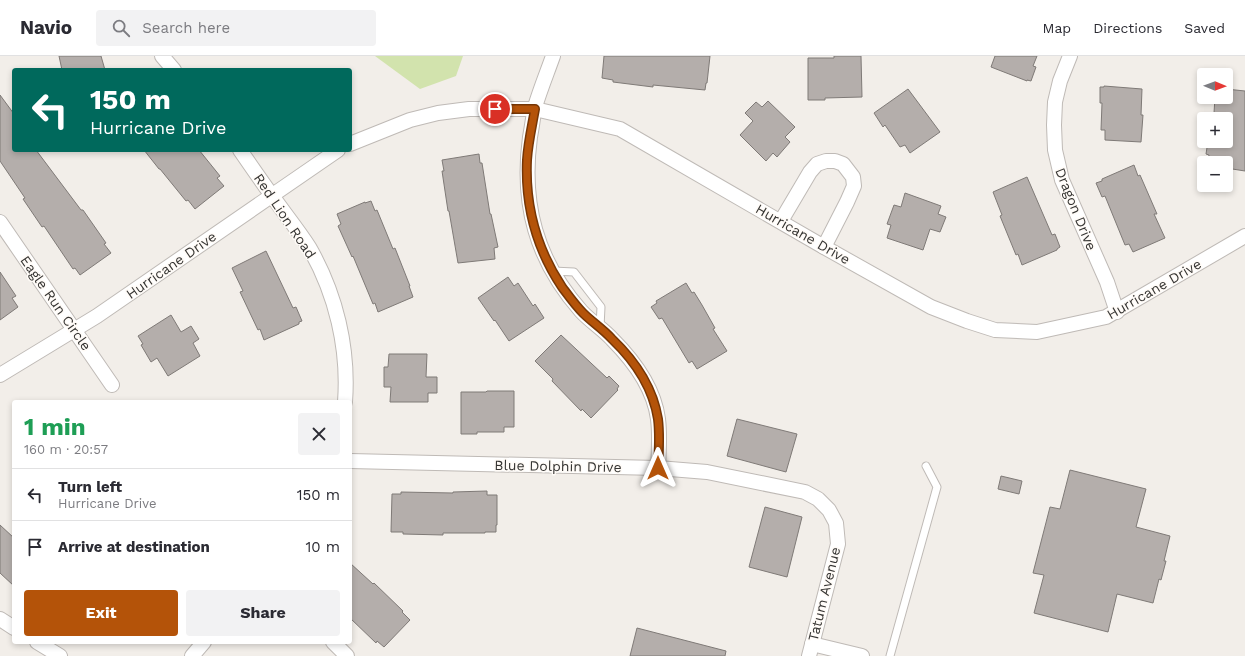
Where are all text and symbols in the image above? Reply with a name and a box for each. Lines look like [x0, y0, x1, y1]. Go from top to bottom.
search box [96, 10, 376, 46]
text: Navio [20, 16, 72, 39]
icon: search [110, 17, 132, 39]
text: Search here [142, 19, 230, 37]
text: Map [1043, 20, 1071, 36]
text: Directions [1093, 20, 1162, 36]
text: Saved [1184, 20, 1225, 36]
north arrow [1197, 68, 1233, 104]
map controls [1197, 68, 1233, 192]
text: 150 m [90, 83, 171, 116]
icon: left [24, 84, 76, 136]
pin [478, 92, 512, 126]
icon: arrive [484, 98, 506, 120]
button: + [1197, 112, 1233, 148]
text: Hurricane Drive [90, 117, 226, 138]
button: − [1197, 156, 1233, 192]
street label: Dragon Drive [1052, 165, 1100, 253]
street label: Red Lion Road [251, 171, 319, 261]
street label: Hurricane Drive [753, 201, 853, 267]
street label: Hurricane Drive [123, 228, 219, 302]
street label: Eagle Run Circle [17, 253, 95, 353]
street label: Hurricane Drive [1104, 256, 1204, 322]
text: 1 min [24, 413, 86, 441]
button: close [298, 413, 340, 455]
text: 160 m · 20:57 [24, 442, 108, 457]
position arrow [637, 447, 679, 489]
street label: Blue Dolphin Drive [494, 457, 622, 475]
text: Turn left [58, 478, 122, 496]
icon: left [24, 484, 46, 506]
text: 150 m [297, 486, 340, 504]
text: Hurricane Drive [58, 496, 156, 511]
icon: arrive [24, 536, 46, 558]
text: Arrive at destination [58, 538, 210, 556]
text: 10 m [305, 538, 340, 556]
street label: Tatum Avenue [805, 545, 843, 643]
button: Exit [24, 590, 178, 636]
button: Share [186, 590, 340, 636]

